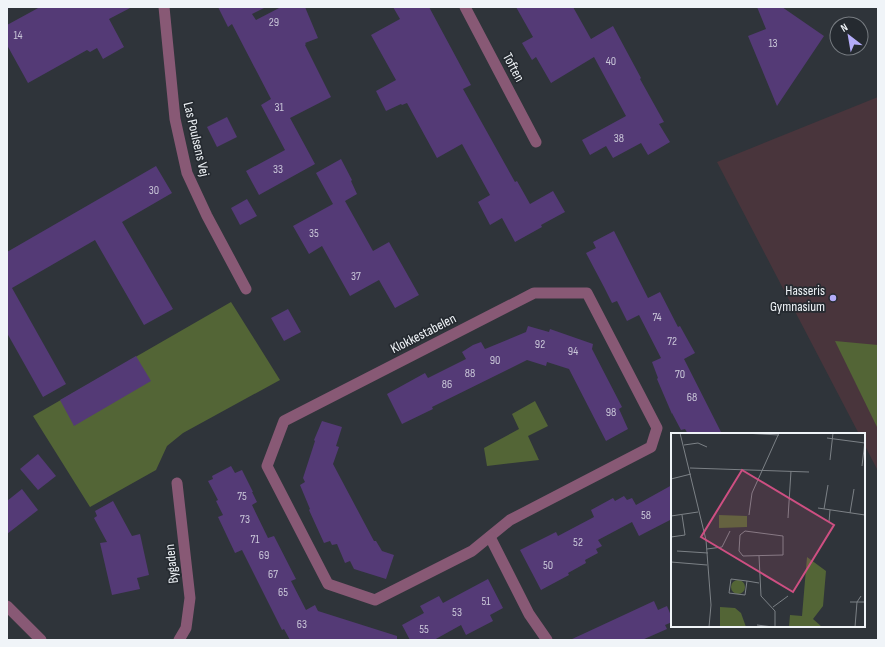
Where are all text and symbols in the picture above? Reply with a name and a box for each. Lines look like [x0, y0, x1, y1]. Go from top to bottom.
house number: 29 [269, 15, 279, 30]
north arrow [829, 16, 869, 56]
text: N [838, 21, 850, 35]
house number: 14 [13, 28, 23, 43]
house number: 13 [768, 36, 778, 51]
street label: Toften [499, 50, 528, 85]
house number: 40 [606, 54, 616, 69]
street label: Las Poulsens Vej [180, 100, 213, 178]
house number: 31 [274, 100, 284, 115]
house number: 38 [614, 131, 624, 146]
house number: 33 [273, 162, 283, 177]
house number: 30 [149, 183, 159, 198]
house number: 35 [309, 226, 319, 241]
house number: 37 [351, 269, 361, 284]
place label: Hasseris Gymnasium [770, 282, 825, 315]
marker: Hasseris Gymnasium [828, 293, 838, 303]
street label: Klokkestabelen [388, 310, 459, 357]
house number: 74 [652, 310, 662, 325]
house number: 72 [667, 334, 677, 349]
house number: 92 [535, 337, 545, 352]
house number: 94 [568, 344, 578, 359]
house number: 90 [490, 353, 500, 368]
house number: 88 [465, 366, 475, 381]
house number: 70 [675, 367, 685, 382]
house number: 86 [442, 377, 452, 392]
house number: 68 [687, 390, 697, 405]
house number: 98 [606, 405, 616, 420]
inset map [671, 433, 865, 627]
house number: 75 [237, 489, 247, 504]
house number: 58 [641, 508, 651, 523]
house number: 73 [240, 512, 250, 527]
house number: 71 [250, 532, 260, 547]
house number: 52 [573, 535, 583, 550]
street label: Bygaden [161, 543, 182, 584]
house number: 69 [259, 548, 269, 563]
house number: 50 [543, 558, 553, 573]
house number: 67 [268, 567, 278, 582]
house number: 65 [278, 585, 288, 600]
house number: 51 [481, 594, 491, 609]
house number: 53 [452, 605, 462, 620]
house number: 63 [297, 617, 307, 632]
house number: 55 [419, 622, 429, 637]

